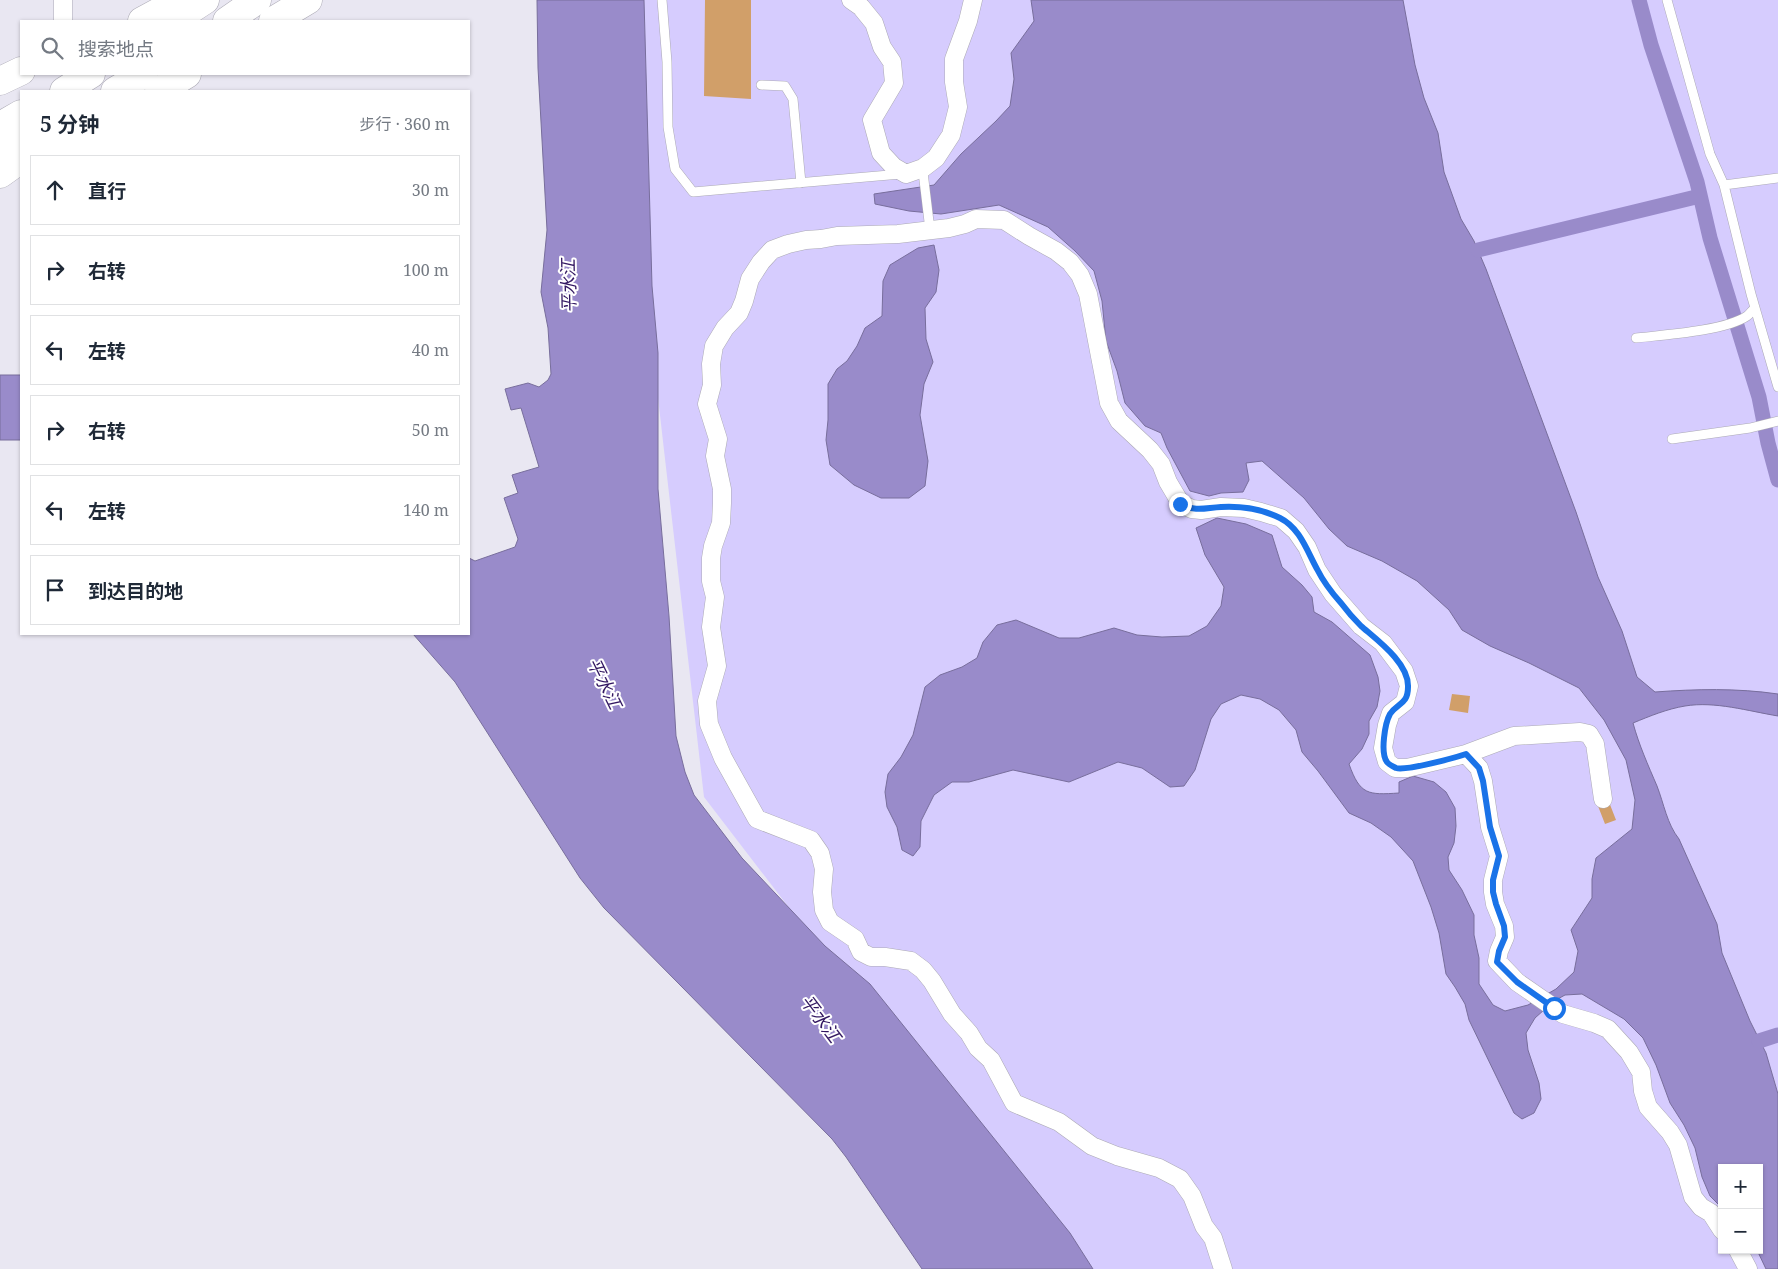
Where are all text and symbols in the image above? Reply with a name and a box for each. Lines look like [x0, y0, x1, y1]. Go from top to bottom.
search box [20, 20, 470, 75]
icon: search [38, 34, 66, 62]
text: 搜索地点 [78, 36, 154, 62]
text: 5 分钟 [40, 110, 99, 138]
text: 步行 · 360 m [360, 113, 450, 135]
icon: ahead [41, 176, 69, 204]
text: 直行 [88, 178, 126, 204]
text: 30 m [412, 179, 449, 201]
icon: right [41, 256, 69, 284]
water label: 平水江 [555, 257, 580, 313]
text: 右转 [88, 258, 126, 284]
text: 100 m [403, 259, 449, 281]
icon: left [41, 336, 69, 364]
text: 左转 [88, 338, 126, 364]
text: 40 m [412, 339, 449, 361]
icon: right [41, 416, 69, 444]
text: 右转 [88, 418, 126, 444]
text: 50 m [412, 419, 449, 441]
route end [1169, 493, 1192, 516]
icon: left [41, 496, 69, 524]
text: 左转 [88, 498, 126, 524]
text: 140 m [403, 499, 449, 521]
icon: arrive [41, 576, 69, 604]
text: 到达目的地 [88, 578, 183, 604]
water label: 平水江 [582, 653, 628, 714]
water label: 平水江 [795, 989, 848, 1048]
route start [1543, 997, 1566, 1020]
map controls [1718, 1164, 1763, 1254]
button: + [1718, 1164, 1763, 1209]
button: − [1718, 1209, 1763, 1254]

